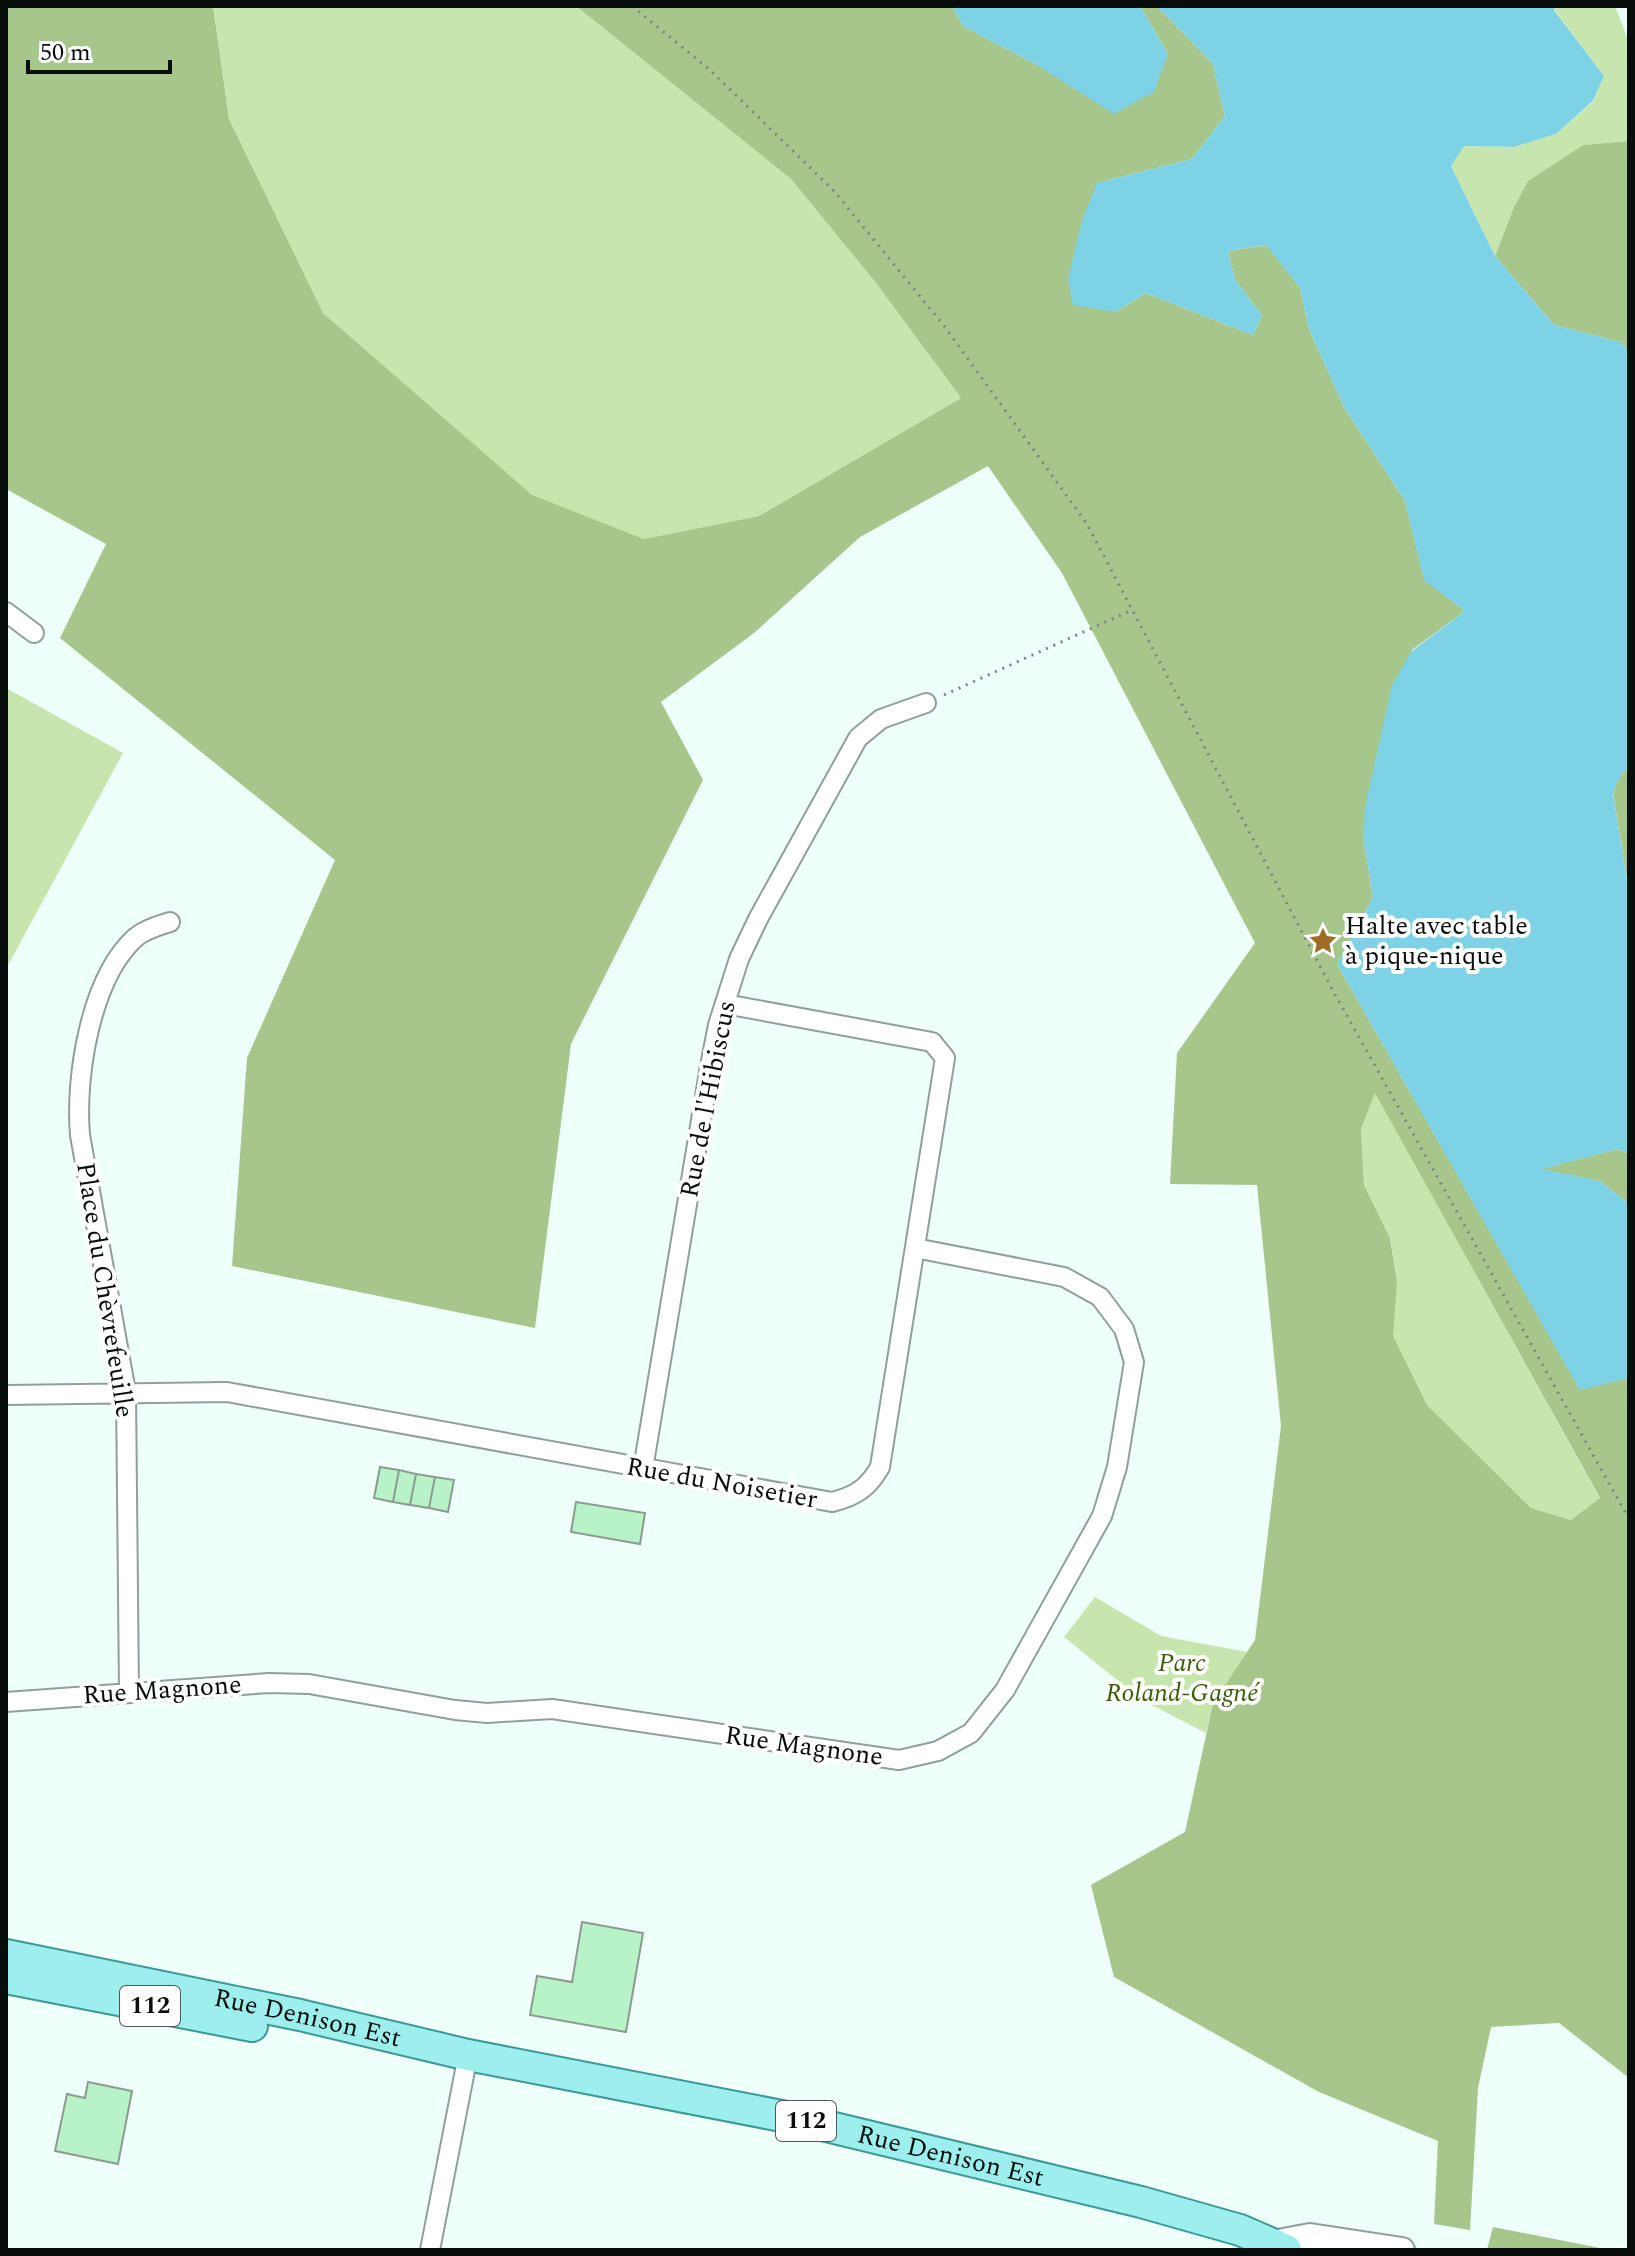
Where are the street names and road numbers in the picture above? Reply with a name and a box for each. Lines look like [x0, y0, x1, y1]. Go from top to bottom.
street label: Rue de l'Hibiscus [669, 997, 747, 1201]
street label: Place du Chèvrefeuille [65, 1159, 145, 1421]
street label: Rue du Noisetier [623, 1447, 821, 1519]
street label: Rue Magnone [81, 1664, 243, 1716]
street label: Rue Magnone [722, 1715, 886, 1777]
street label: Rue Denison Est [210, 1978, 405, 2058]
road number: 112 [120, 1986, 180, 2026]
road number: 112 [776, 2101, 836, 2141]
street label: Rue Denison Est [853, 2114, 1048, 2198]

